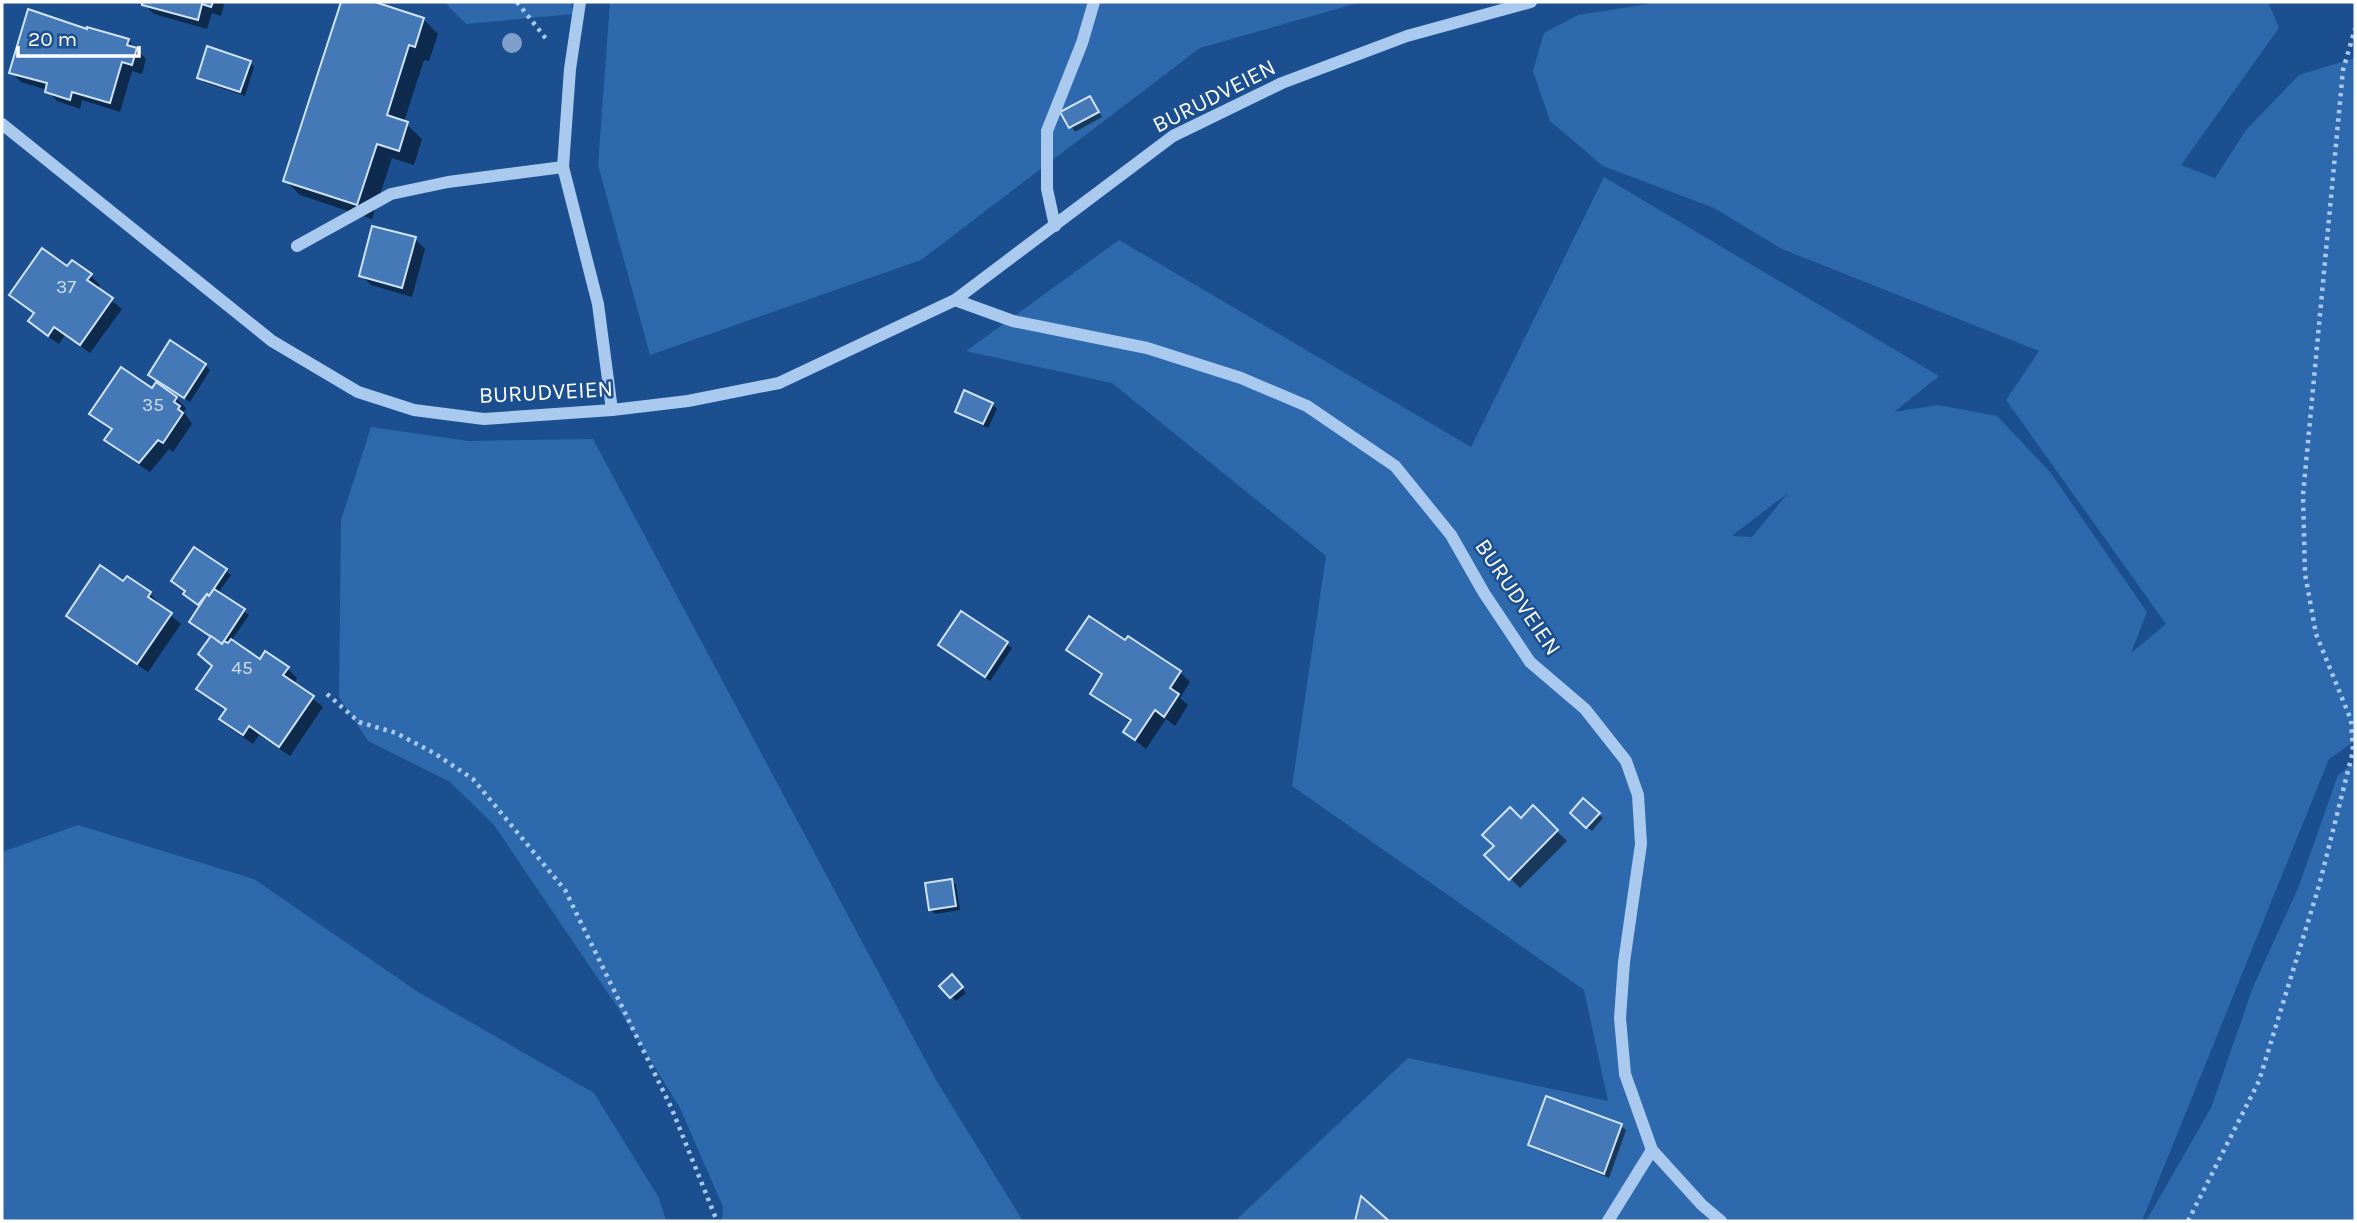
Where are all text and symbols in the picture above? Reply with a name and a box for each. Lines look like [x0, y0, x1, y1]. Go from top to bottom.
scale bar [18, 14, 138, 58]
text: 20 m [28, 27, 77, 51]
street label: BURUDVEIEN [1148, 53, 1280, 139]
house number: 37 [56, 276, 76, 298]
street label: BURUDVEIEN [478, 375, 614, 409]
house number: 35 [142, 394, 164, 416]
street label: BURUDVEIEN [1469, 534, 1567, 660]
house number: 45 [231, 657, 253, 679]

